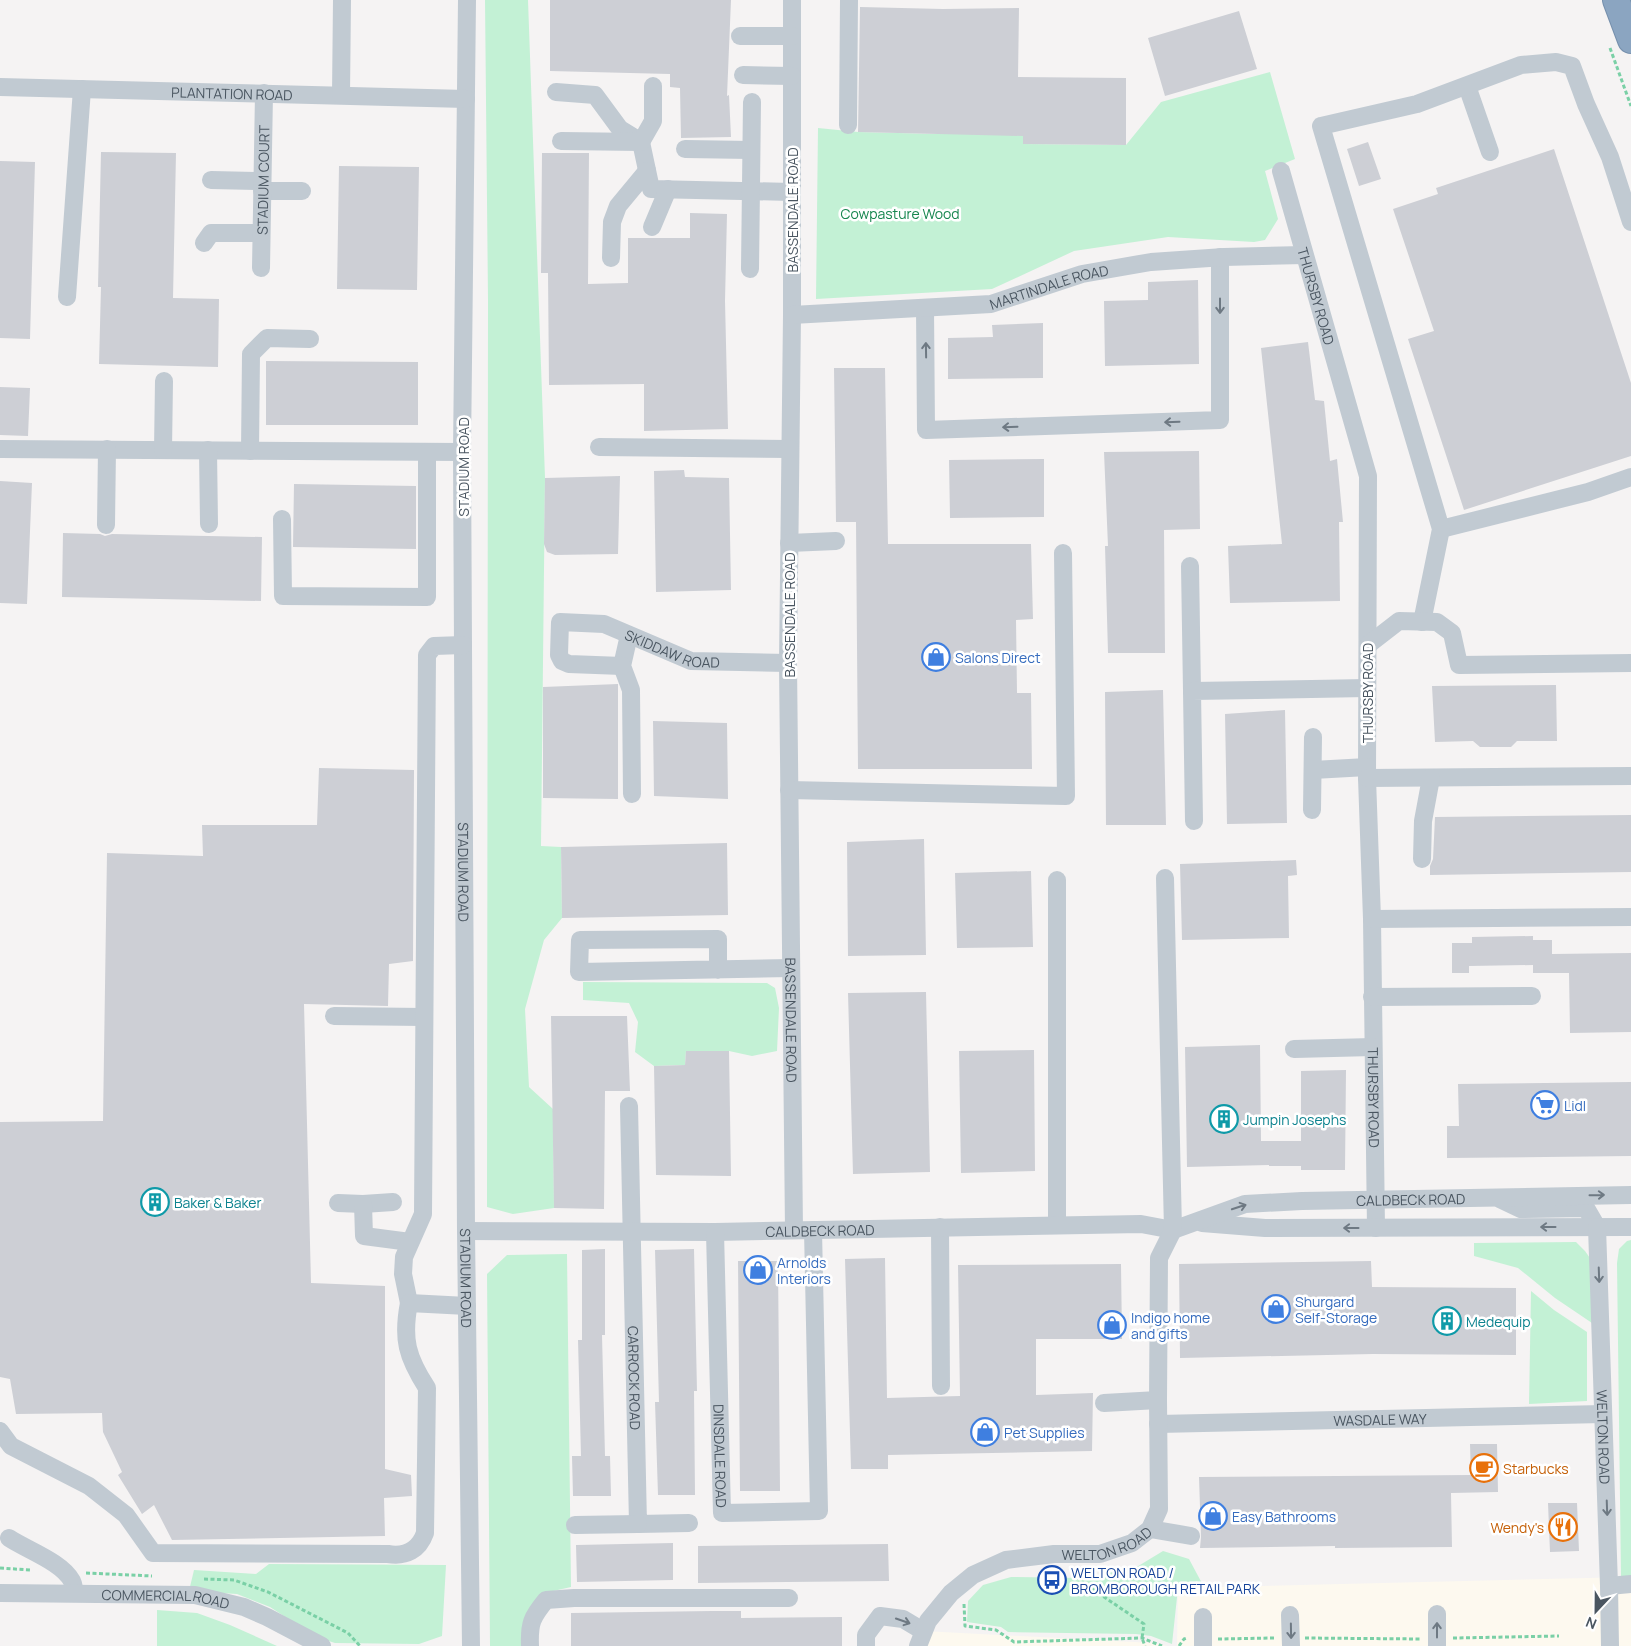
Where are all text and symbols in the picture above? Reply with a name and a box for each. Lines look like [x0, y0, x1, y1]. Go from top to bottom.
street label: PLANTATION ROAD [171, 82, 293, 104]
street label: STADIUM COURT [252, 124, 273, 235]
street label: BASSENDALE ROAD [783, 147, 802, 273]
park label: Cowpasture Wood [840, 204, 960, 223]
street label: THURSBY ROAD [1294, 245, 1340, 347]
street label: MARTINDALE ROAD [987, 260, 1110, 313]
one-way arrow [1215, 298, 1225, 314]
one-way arrow [921, 343, 931, 359]
street label: STADIUM ROAD [454, 417, 473, 517]
one-way arrow [1164, 417, 1180, 427]
one-way arrow [1002, 422, 1018, 432]
street label: BASSENDALE ROAD [780, 552, 799, 678]
street label: SKIDDAW ROAD [622, 625, 720, 671]
shop icon: Salons Direct [921, 642, 951, 672]
street label: THURSBY ROAD [1358, 643, 1377, 743]
place label: Salons Direct [955, 648, 1041, 667]
street label: STADIUM ROAD [454, 822, 474, 922]
street label: BASSENDALE ROAD [782, 957, 802, 1083]
street label: THURSBY ROAD [1364, 1047, 1384, 1148]
supermarket icon: Lidl [1530, 1090, 1560, 1120]
place label: Lidl [1564, 1096, 1586, 1115]
building icon: Jumpin Josephs [1209, 1104, 1239, 1134]
place label: Jumpin Josephs [1243, 1110, 1346, 1129]
building icon: Baker & Baker [140, 1187, 170, 1217]
street label: CALDBECK ROAD [1356, 1189, 1466, 1210]
one-way arrow [1588, 1190, 1605, 1200]
place label: Baker & Baker [174, 1193, 262, 1212]
one-way arrow [1231, 1201, 1247, 1211]
street label: CALDBECK ROAD [765, 1220, 875, 1241]
one-way arrow [1541, 1222, 1557, 1232]
one-way arrow [1343, 1223, 1360, 1233]
street label: STADIUM ROAD [456, 1228, 477, 1328]
place label: Arnolds Interiors [777, 1253, 831, 1288]
shop icon: Arnolds Interiors [743, 1255, 773, 1285]
one-way arrow [1594, 1267, 1604, 1283]
place label: Shurgard Self-Storage [1295, 1292, 1377, 1327]
shop icon: Shurgard Self-Storage [1261, 1294, 1291, 1324]
building icon: Medequip [1432, 1306, 1462, 1336]
place label: Indigo home and gifts [1131, 1308, 1210, 1343]
shop icon: Indigo home and gifts [1097, 1310, 1127, 1340]
place label: Medequip [1466, 1312, 1531, 1331]
street label: CARROCK ROAD [624, 1326, 645, 1430]
street label: WELTON ROAD [1593, 1389, 1615, 1485]
street label: DINSDALE ROAD [710, 1404, 731, 1508]
street label: WASDALE WAY [1333, 1408, 1427, 1430]
shop icon: Pet Supplies [970, 1417, 1000, 1447]
place label: Pet Supplies [1004, 1423, 1085, 1442]
cafe icon: Starbucks [1469, 1453, 1499, 1483]
place label: Starbucks [1503, 1459, 1569, 1478]
one-way arrow [1602, 1500, 1611, 1516]
shop icon: Easy Bathrooms [1198, 1501, 1228, 1531]
place label: Easy Bathrooms [1232, 1507, 1336, 1526]
restaurant icon: Wendy's [1548, 1512, 1578, 1542]
place label: Wendy's [1491, 1518, 1544, 1537]
street label: WELTON ROAD [1061, 1522, 1155, 1564]
place label: WELTON ROAD / BROMBOROUGH RETAIL PARK [1071, 1563, 1261, 1598]
bus stop icon: WELTON ROAD / BROMBOROUGH RETAIL PARK [1037, 1565, 1067, 1595]
street label: COMMERCIAL ROAD [101, 1585, 232, 1613]
north arrow [1571, 1586, 1621, 1636]
text: N [1583, 1613, 1599, 1634]
one-way arrow [894, 1616, 910, 1626]
one-way arrow [1286, 1622, 1295, 1638]
one-way arrow [1432, 1622, 1442, 1638]

